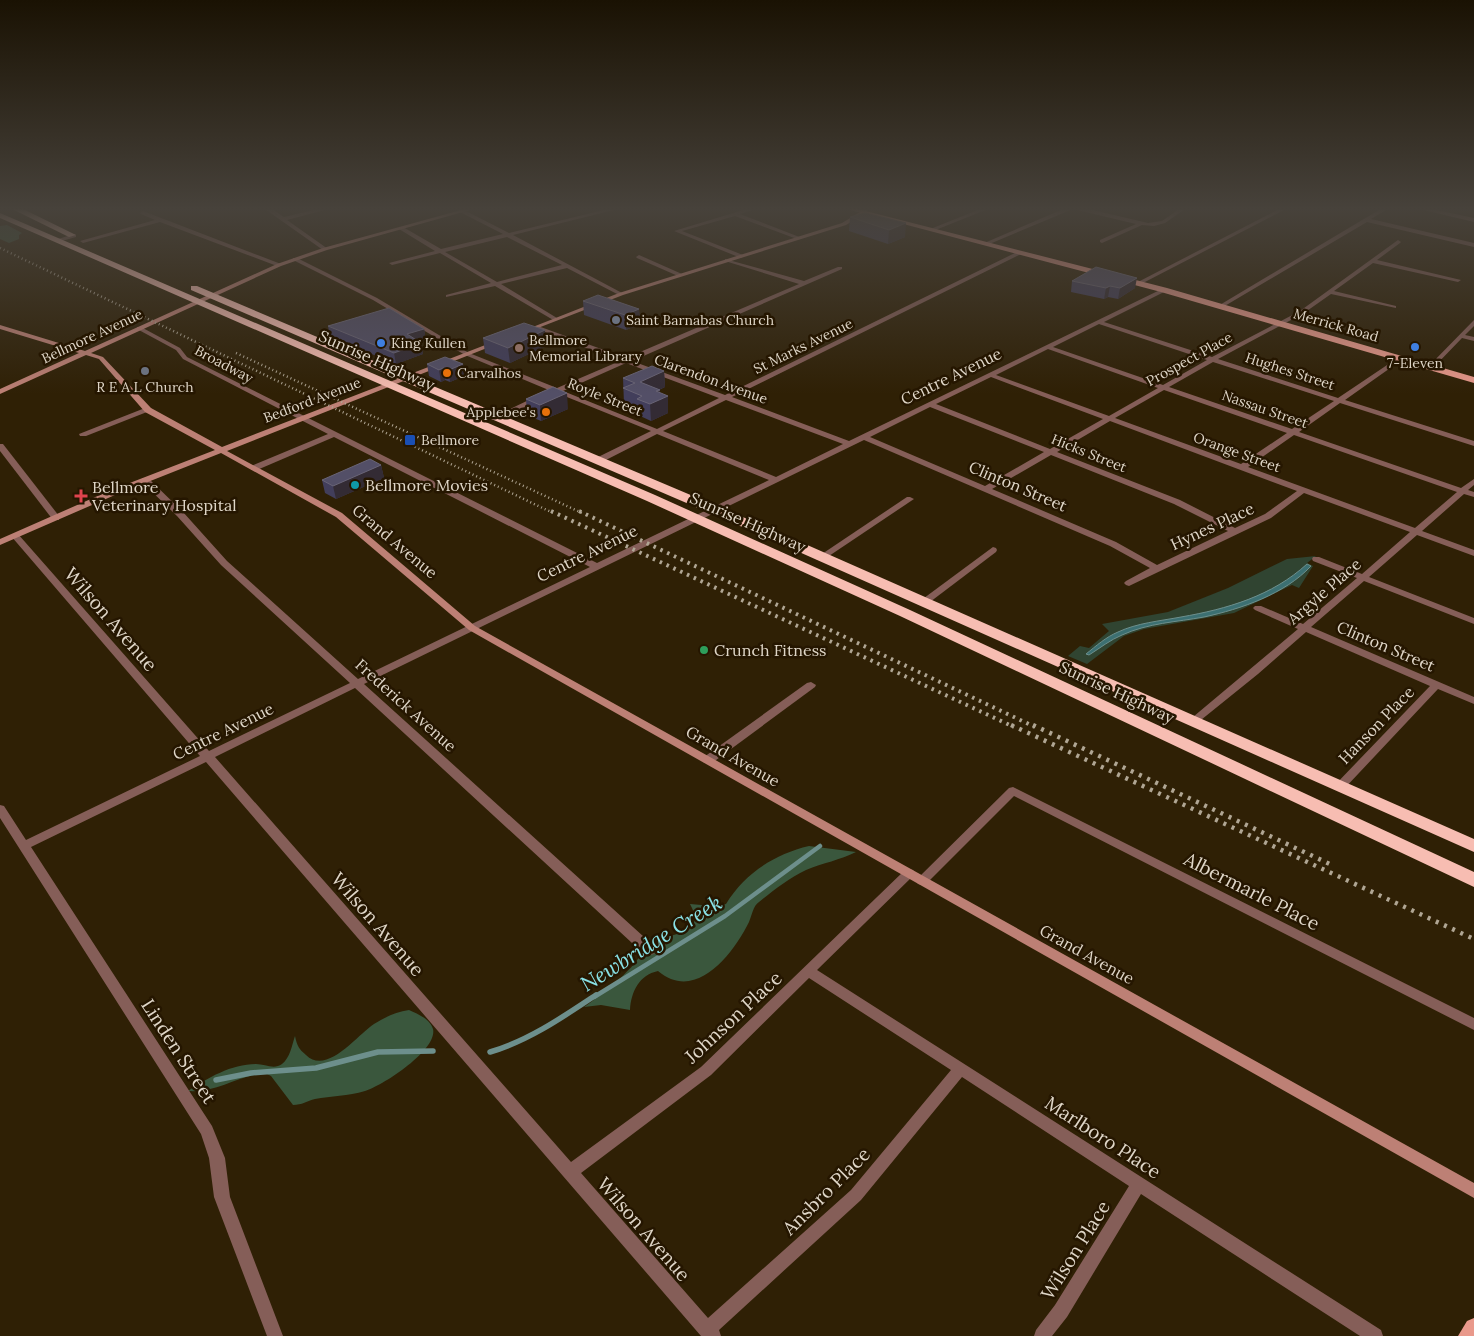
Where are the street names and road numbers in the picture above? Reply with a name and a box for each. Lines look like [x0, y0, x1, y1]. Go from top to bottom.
street label: Merrick Road [1291, 304, 1381, 346]
street label: Bellmore Avenue [39, 305, 146, 367]
street label: St Marks Avenue [750, 314, 856, 378]
street label: Sunrise Highway [316, 325, 439, 395]
street label: Prospect Place [1143, 328, 1236, 390]
street label: Broadway [192, 341, 257, 387]
street label: Centre Avenue [897, 343, 1005, 409]
street label: Hughes Street [1243, 348, 1338, 394]
street label: Clarendon Avenue [652, 350, 770, 408]
street label: Bedford Avenue [261, 373, 364, 427]
street label: Royle Street [565, 374, 645, 420]
street label: Nassau Street [1220, 386, 1311, 432]
street label: Orange Street [1191, 428, 1284, 476]
street label: Hicks Street [1049, 430, 1130, 476]
street label: Clinton Street [966, 456, 1071, 516]
street label: Sunrise Highway [687, 487, 810, 557]
street label: Hynes Place [1167, 498, 1257, 554]
street label: Grand Avenue [348, 500, 442, 583]
street label: Centre Avenue [533, 520, 641, 586]
street label: Argyle Place [1282, 553, 1365, 629]
street label: Wilson Avenue [59, 562, 163, 676]
street label: Clinton Street [1334, 616, 1439, 676]
street label: Frederick Avenue [351, 654, 461, 756]
street label: Sunrise Highway [1056, 657, 1178, 728]
street label: Hanson Place [1334, 682, 1418, 768]
street label: Centre Avenue [169, 698, 277, 764]
street label: Grand Avenue [683, 721, 784, 791]
street label: Albermarle Place [1179, 846, 1324, 935]
street label: Wilson Avenue [326, 867, 430, 981]
street label: Grand Avenue [1036, 920, 1138, 988]
street label: Johnson Place [679, 966, 787, 1069]
street label: Linden Street [136, 994, 222, 1108]
street label: Marlboro Place [1040, 1091, 1166, 1183]
street label: Ansbro Place [776, 1142, 875, 1241]
street label: Wilson Avenue [592, 1172, 696, 1286]
street label: Wilson Place [1035, 1196, 1115, 1304]

